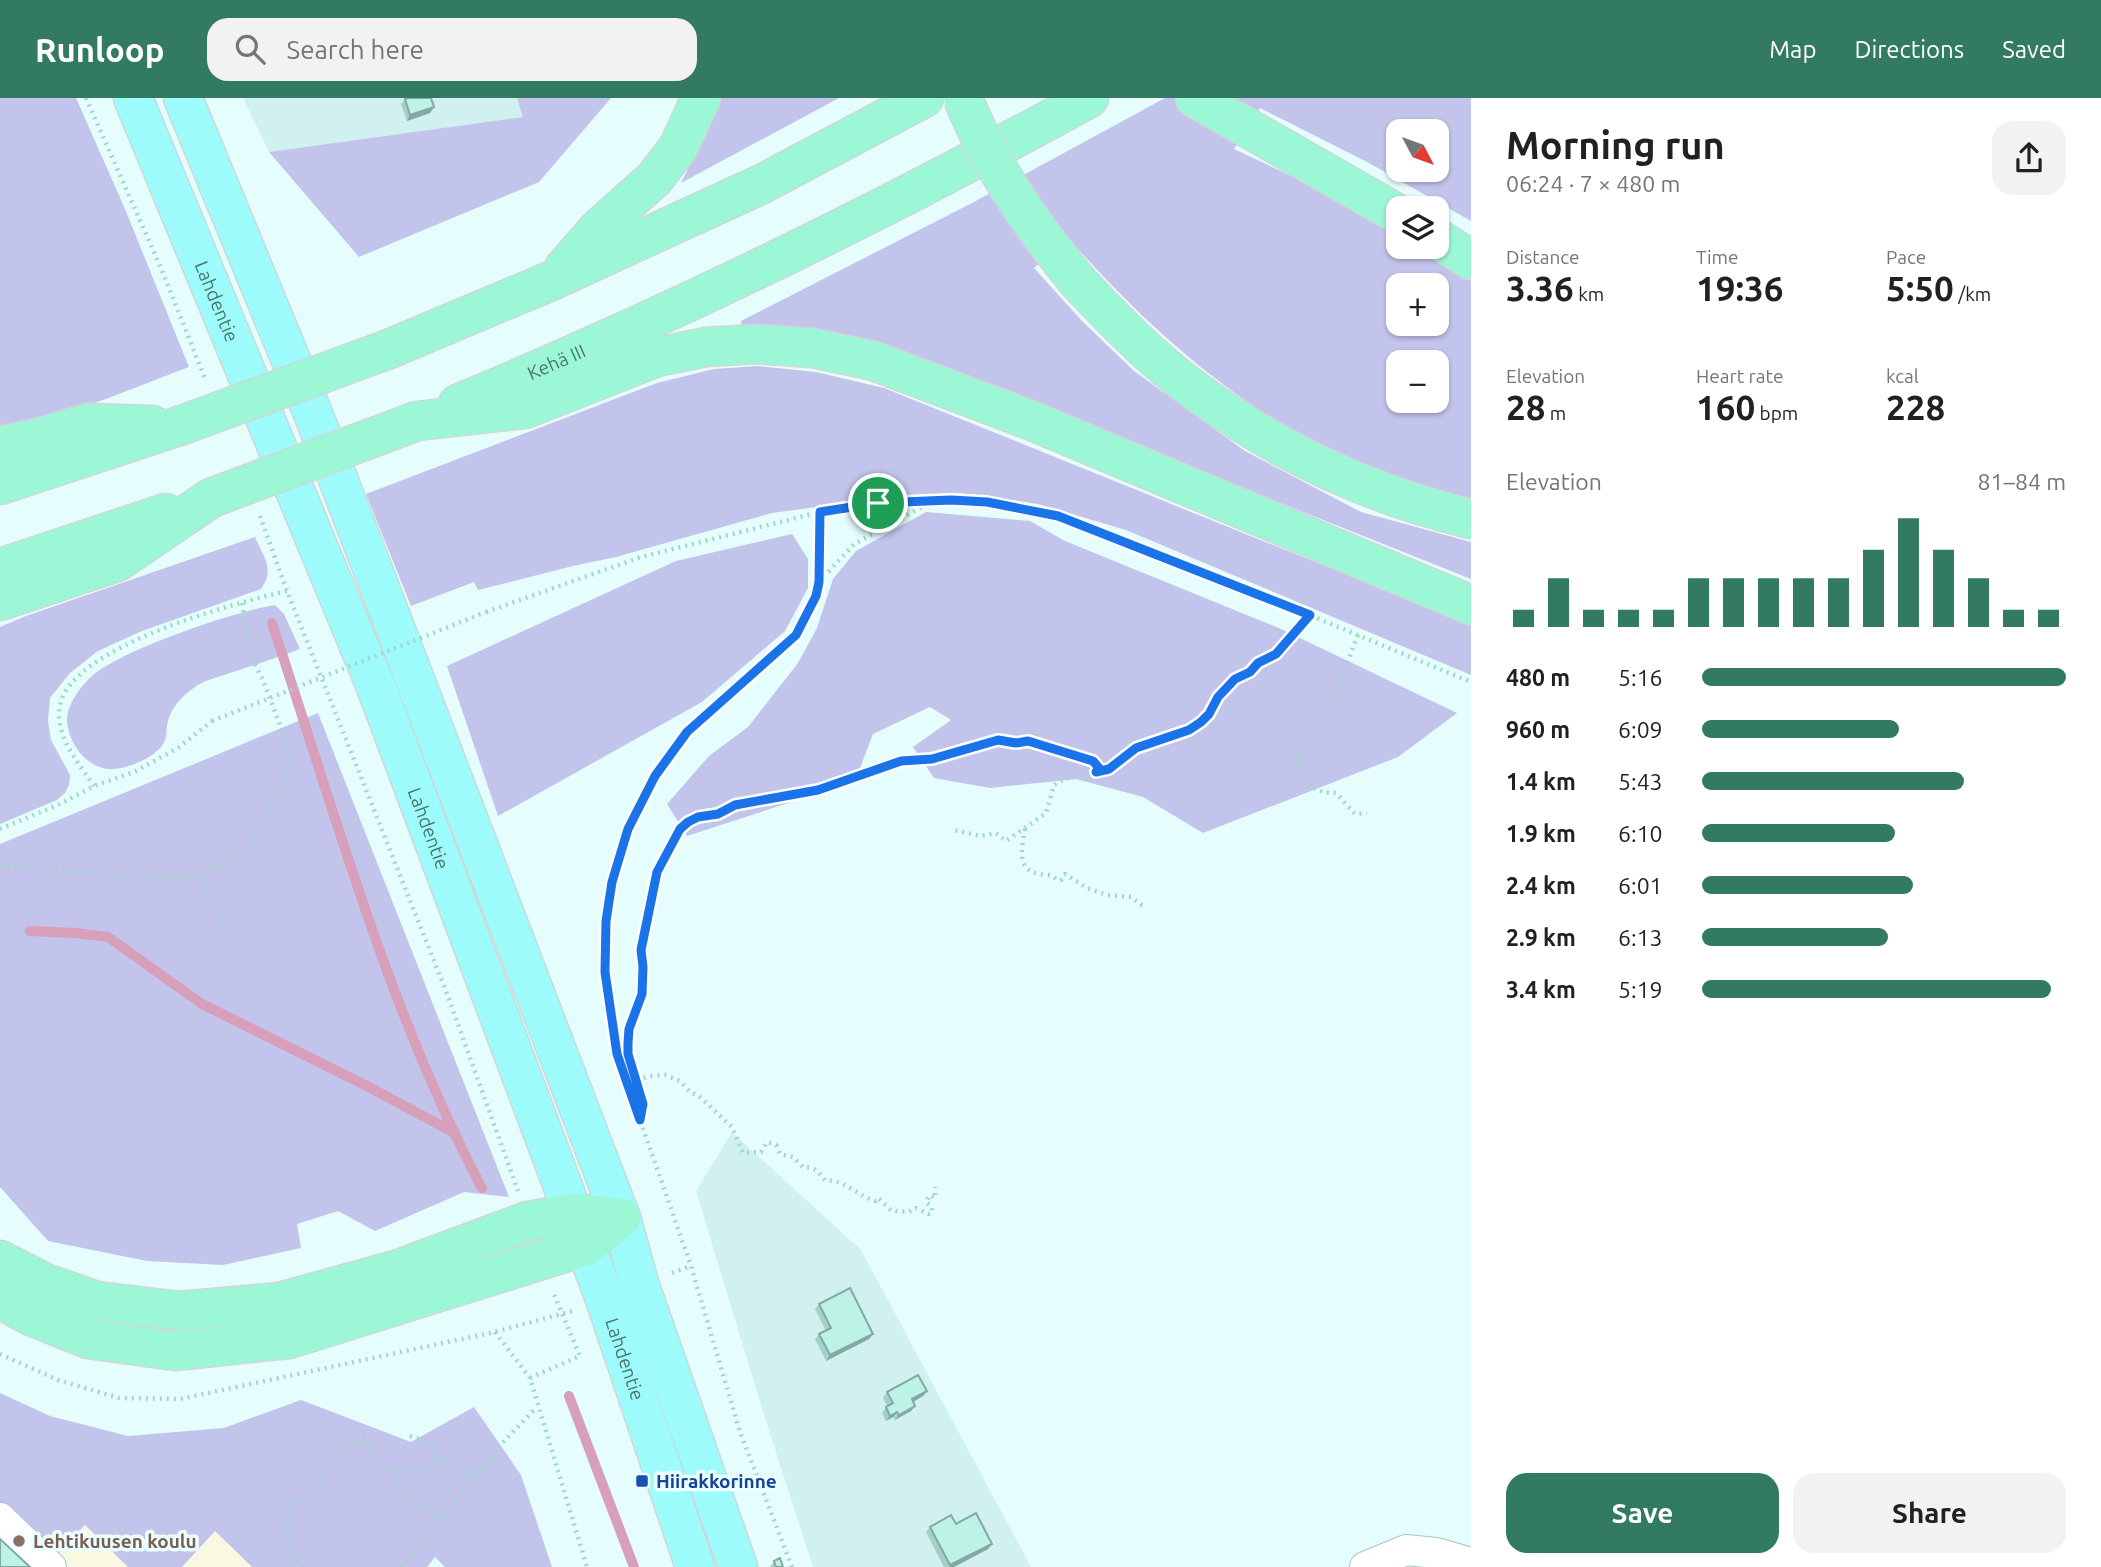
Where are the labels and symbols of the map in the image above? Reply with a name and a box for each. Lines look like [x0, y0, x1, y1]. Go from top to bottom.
north arrow [1386, 119, 1449, 182]
street label: Lahdentie [190, 258, 243, 345]
street label: Kehä III [524, 339, 589, 384]
pin [848, 473, 908, 533]
street label: Lahdentie [404, 784, 454, 872]
street label: Lahdentie [601, 1315, 649, 1403]
place label: Hiirakkorinne [656, 1470, 777, 1492]
marker: Hiirakkorinne [634, 1473, 650, 1489]
place label: Lehtikuusen koulu [33, 1530, 197, 1552]
marker: Lehtikuusen koulu [11, 1533, 27, 1549]

